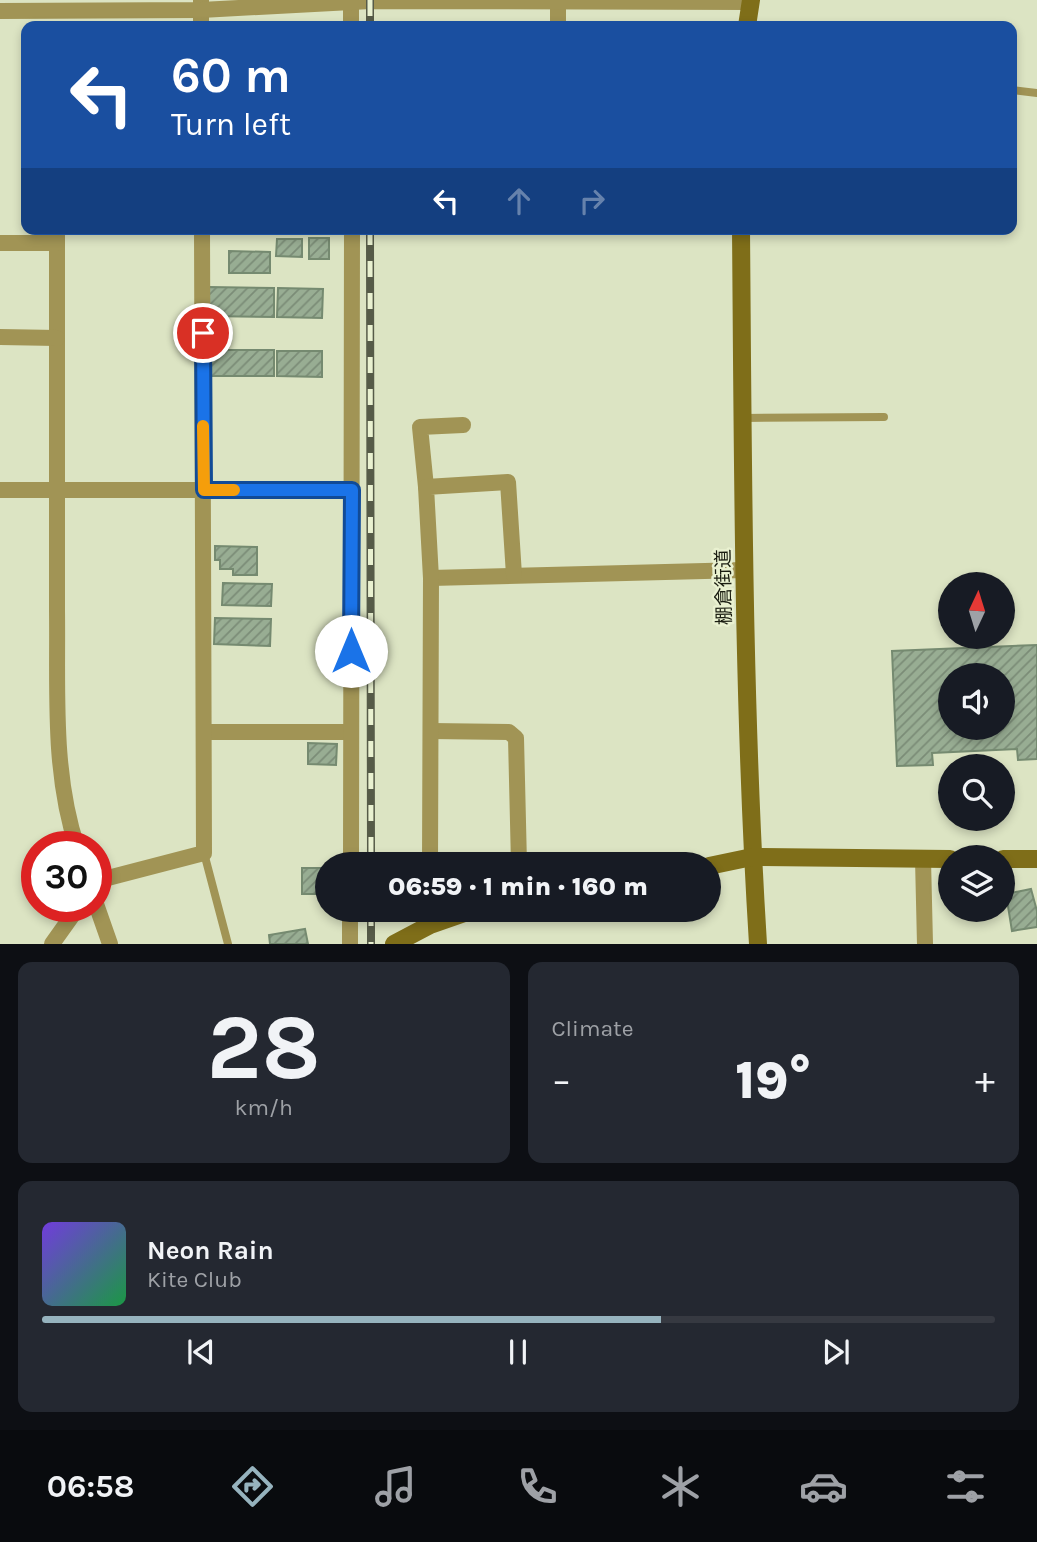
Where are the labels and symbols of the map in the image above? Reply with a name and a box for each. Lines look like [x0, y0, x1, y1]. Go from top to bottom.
pin [173, 303, 233, 363]
street label: 棚倉街道 [712, 549, 736, 625]
north arrow [938, 572, 1015, 649]
position arrow [314, 614, 388, 688]
speed limit sign: 30 [21, 831, 112, 922]

